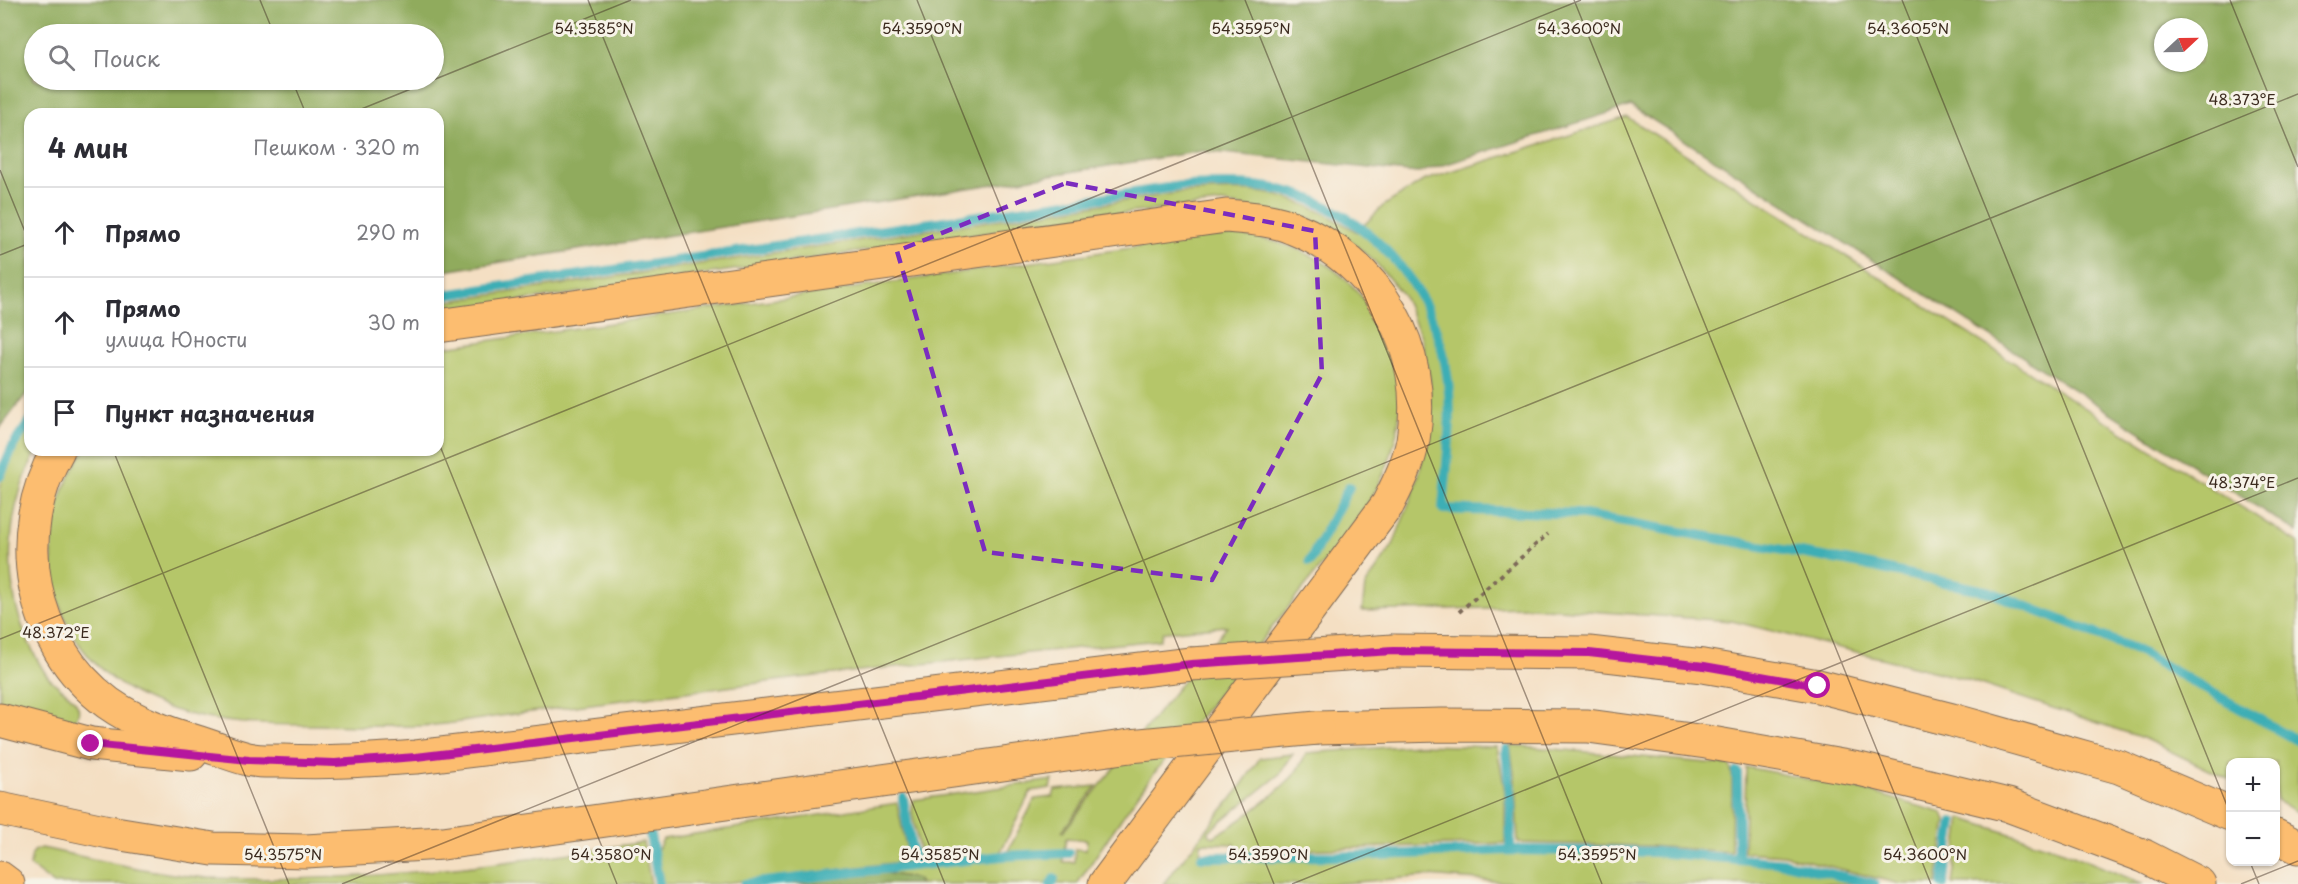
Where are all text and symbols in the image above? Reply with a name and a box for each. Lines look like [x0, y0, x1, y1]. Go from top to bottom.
text: 54.3585°N [554, 16, 634, 39]
text: 54.3590°N [882, 16, 962, 39]
text: 54.3595°N [1211, 16, 1291, 39]
text: 54.3600°N [1537, 16, 1621, 39]
text: 54.3605°N [1867, 16, 1949, 39]
north arrow [2154, 18, 2208, 72]
search box [24, 24, 444, 90]
icon: search [45, 41, 78, 74]
text: Поиск [93, 41, 160, 74]
text: 48.373°E [2208, 87, 2276, 110]
text: 4 мин [48, 128, 129, 167]
text: Пешком · 320 m [253, 132, 420, 162]
icon: ahead [48, 216, 81, 249]
text: Прямо [105, 216, 180, 249]
text: 290 m [356, 217, 420, 247]
text: Прямо [105, 291, 180, 324]
icon: ahead [48, 306, 81, 339]
text: 30 m [367, 307, 420, 337]
text: улица Юности [105, 324, 247, 354]
icon: arrive [48, 396, 81, 429]
text: Пункт назначения [105, 396, 315, 429]
text: 48.374°E [2209, 470, 2275, 493]
text: 48.372°E [22, 620, 90, 643]
route start [1804, 672, 1830, 698]
route end [77, 730, 103, 756]
map controls [2226, 758, 2280, 866]
button: + [2226, 758, 2280, 812]
button: − [2226, 812, 2280, 866]
text: 54.3575°N [244, 842, 322, 865]
text: 54.3580°N [570, 842, 652, 865]
text: 54.3585°N [900, 842, 980, 865]
text: 54.3590°N [1228, 842, 1308, 865]
text: 54.3595°N [1557, 842, 1637, 865]
text: 54.3600°N [1883, 842, 1967, 865]

